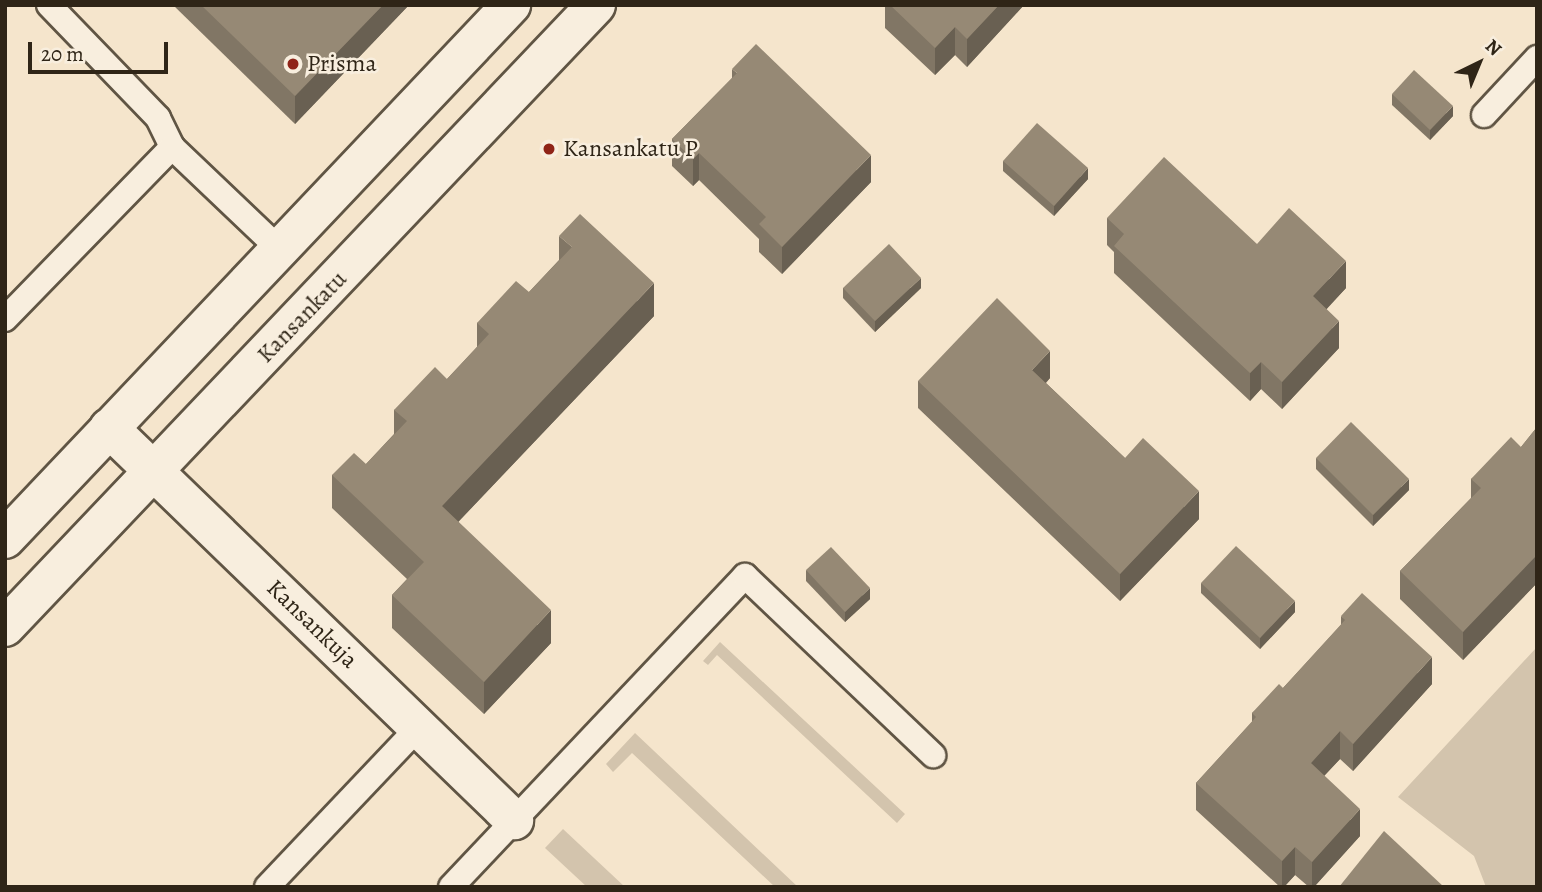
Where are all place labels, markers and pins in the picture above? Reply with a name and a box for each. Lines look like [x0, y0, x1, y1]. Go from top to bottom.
place label: Prisma [307, 50, 377, 78]
marker: Prisma [285, 56, 301, 72]
place label: Kansankatu P [563, 135, 698, 163]
marker: Kansankatu P [541, 141, 557, 157]

